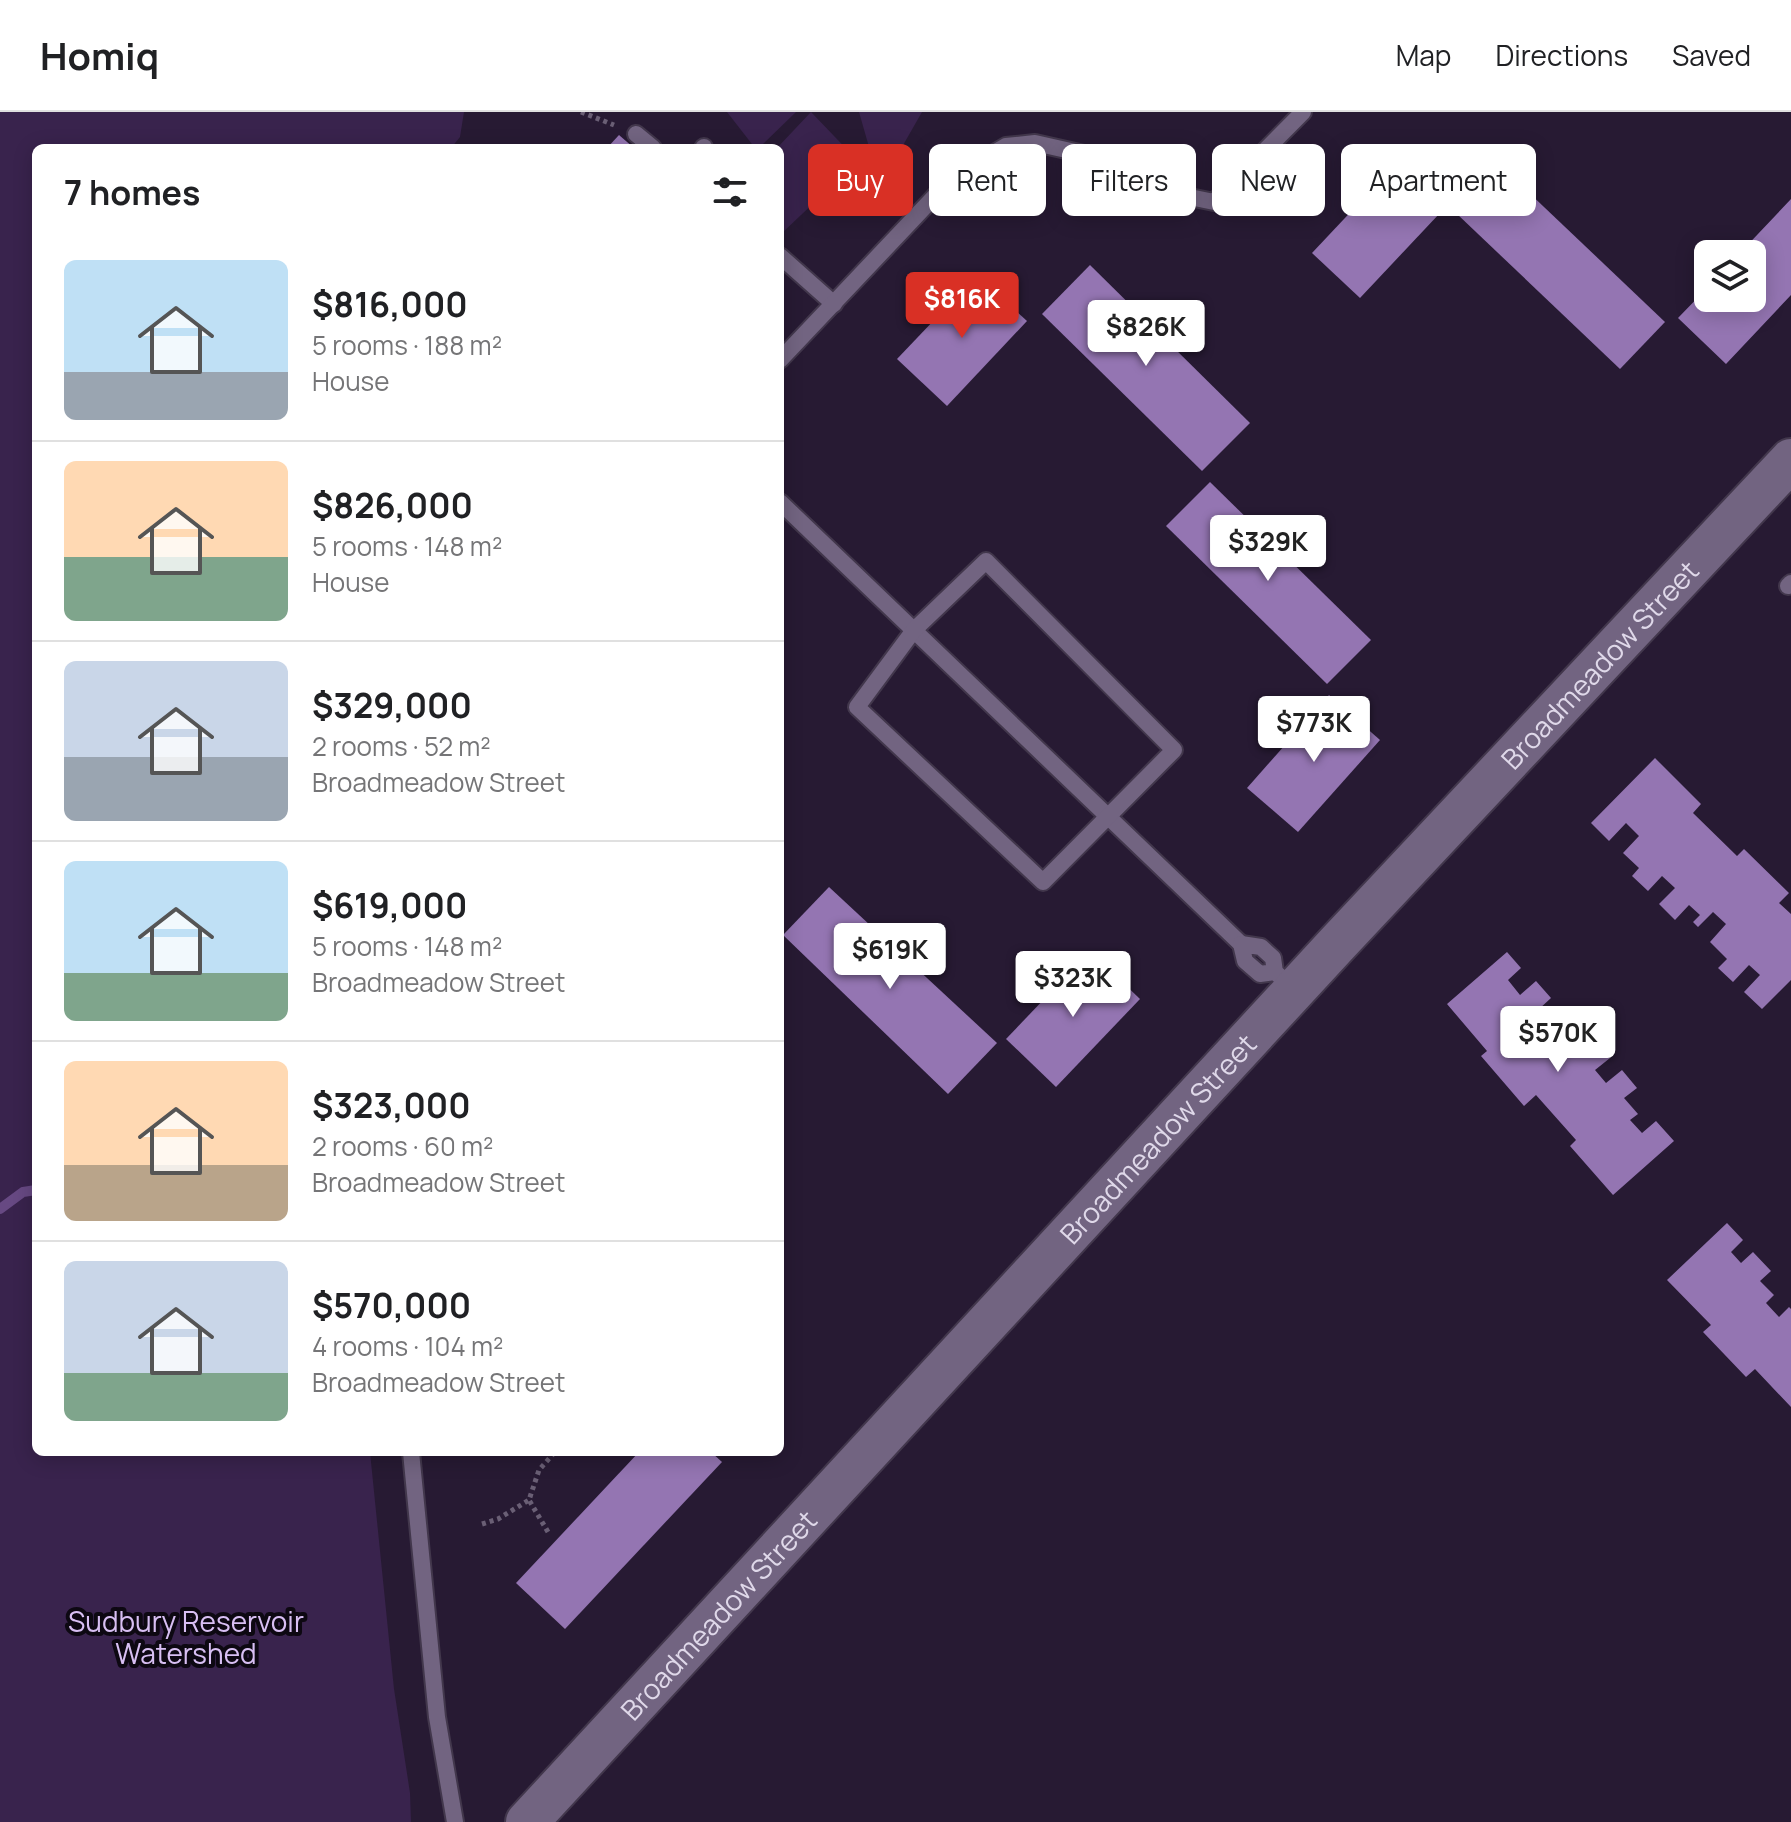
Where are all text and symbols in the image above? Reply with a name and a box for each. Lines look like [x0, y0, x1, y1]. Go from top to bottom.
text: Homiq [40, 29, 159, 81]
text: Map [1396, 36, 1451, 74]
text: Directions [1495, 36, 1628, 74]
text: Saved [1672, 36, 1751, 74]
chip: Buy [808, 144, 913, 216]
chip: Rent [929, 144, 1046, 216]
chip: Filters [1062, 144, 1196, 216]
chip: New [1212, 144, 1325, 216]
chip: Apartment [1341, 144, 1536, 216]
text: 7 homes [64, 169, 200, 215]
icon: filters [708, 170, 752, 214]
map controls [1694, 240, 1766, 312]
button: layers [1694, 240, 1766, 312]
pin: $816K [906, 272, 1018, 340]
text: $816K [924, 280, 1000, 316]
text: $816,000 [312, 281, 468, 327]
icon: home [128, 292, 224, 388]
pin: $826K [1090, 300, 1202, 368]
text: $826K [1106, 308, 1186, 344]
text: 5 rooms · 188 m² [312, 327, 502, 363]
text: House [312, 363, 389, 399]
text: $826,000 [312, 482, 473, 528]
icon: home [128, 493, 224, 589]
pin: $329K [1212, 515, 1324, 583]
text: $329K [1228, 523, 1308, 559]
text: 5 rooms · 148 m² [312, 528, 502, 564]
street label: Broadmeadow Street [1492, 552, 1707, 777]
text: House [312, 564, 389, 600]
text: $329,000 [312, 682, 472, 728]
icon: home [128, 693, 224, 789]
pin: $773K [1258, 696, 1370, 764]
text: $773K [1276, 704, 1352, 740]
text: 2 rooms · 52 m² [312, 728, 491, 764]
text: Broadmeadow Street [312, 764, 565, 800]
text: $619,000 [312, 882, 467, 928]
icon: home [128, 893, 224, 989]
pin: $619K [834, 923, 946, 991]
text: 5 rooms · 148 m² [312, 928, 502, 964]
text: $619K [852, 931, 928, 967]
pin: $323K [1017, 951, 1129, 1019]
text: $323K [1034, 959, 1112, 995]
text: Broadmeadow Street [312, 964, 565, 1000]
pin: $570K [1502, 1006, 1614, 1074]
text: $570K [1518, 1014, 1598, 1050]
street label: Broadmeadow Street [1051, 1025, 1264, 1252]
text: $323,000 [312, 1082, 471, 1128]
icon: home [128, 1093, 224, 1189]
text: 2 rooms · 60 m² [312, 1128, 494, 1164]
text: Broadmeadow Street [312, 1164, 565, 1200]
text: $570,000 [312, 1282, 471, 1328]
icon: home [128, 1293, 224, 1389]
text: 4 rooms · 104 m² [312, 1328, 503, 1364]
text: Broadmeadow Street [312, 1364, 565, 1400]
street label: Broadmeadow Street [612, 1502, 825, 1728]
park label: Sudbury Reservoir Watershed [68, 1602, 304, 1672]

